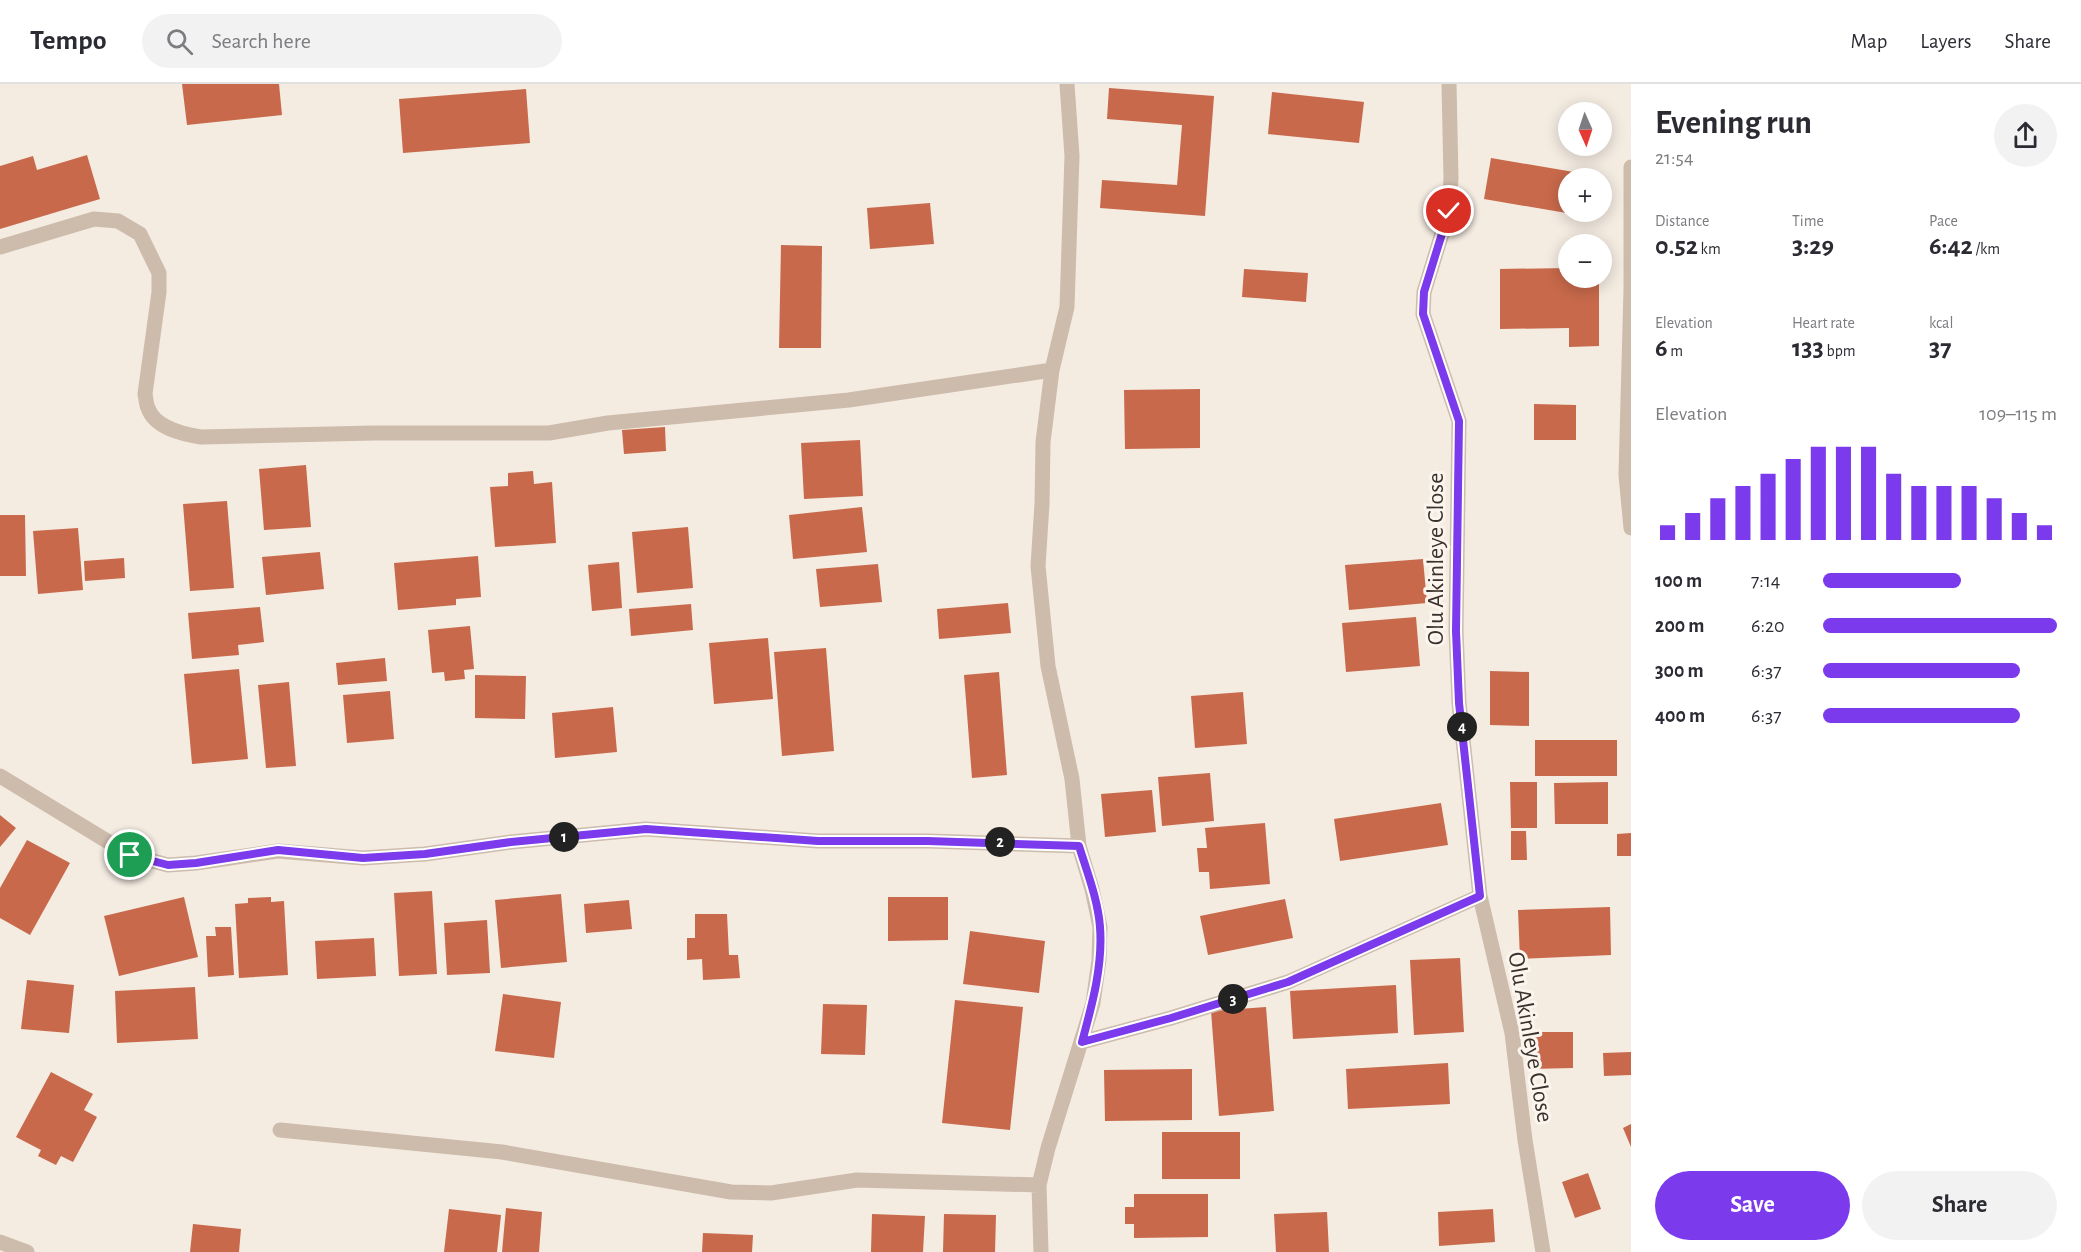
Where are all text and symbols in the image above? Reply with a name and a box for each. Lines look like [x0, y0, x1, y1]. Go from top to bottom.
search box [142, 14, 562, 68]
icon: search [163, 25, 196, 58]
text: Tempo [30, 27, 106, 55]
text: Search here [211, 30, 311, 52]
text: Map [1851, 31, 1887, 52]
text: Layers [1920, 31, 1971, 52]
text: Share [2004, 31, 2051, 52]
north arrow [1558, 102, 1612, 156]
map controls [1558, 102, 1612, 288]
button: share [1994, 104, 2057, 167]
text: Evening run [1655, 107, 1812, 140]
text: 21:54 [1655, 148, 1694, 168]
button: + [1558, 168, 1612, 222]
pin [1423, 185, 1474, 236]
icon: check [1432, 194, 1465, 227]
text: Distance [1655, 213, 1709, 229]
text: Time [1792, 213, 1824, 229]
text: Pace [1929, 213, 1958, 229]
text: 0.52 [1655, 233, 1698, 259]
text: 3:29 [1792, 233, 1834, 259]
text: 6:42 [1929, 233, 1973, 259]
button: − [1558, 234, 1612, 288]
text: km [1698, 241, 1721, 257]
text: /km [1973, 241, 2000, 257]
text: Elevation [1655, 315, 1713, 331]
text: Heart rate [1792, 315, 1855, 331]
text: kcal [1929, 315, 1953, 331]
text: 6 [1655, 335, 1668, 361]
text: 133 [1792, 335, 1824, 361]
text: 37 [1929, 335, 1951, 361]
text: m [1668, 343, 1683, 359]
text: bpm [1824, 343, 1855, 359]
text: Elevation [1655, 404, 1727, 424]
text: 109–115 m [1979, 404, 2057, 424]
street label: Olu Akinleye Close [1424, 473, 1448, 645]
text: 100 m [1655, 571, 1702, 591]
text: 7:14 [1751, 571, 1780, 591]
text: 200 m [1655, 616, 1704, 636]
text: 6:20 [1751, 616, 1785, 636]
text: 300 m [1655, 661, 1704, 681]
text: 6:37 [1751, 661, 1782, 681]
text: 400 m [1655, 706, 1705, 726]
text: 6:37 [1751, 706, 1782, 726]
pin: 4 [1447, 712, 1477, 742]
text: 4 [1458, 719, 1466, 735]
pin: 1 [549, 822, 579, 852]
pin: 2 [985, 827, 1015, 857]
pin [104, 829, 155, 880]
text: 1 [561, 829, 567, 845]
text: 2 [996, 834, 1004, 850]
icon: arrive [113, 838, 146, 871]
street label: Olu Akinleye Close [1503, 950, 1557, 1124]
pin: 3 [1218, 984, 1248, 1014]
text: 3 [1230, 991, 1236, 1007]
button: Save [1655, 1171, 1850, 1240]
button: Share [1862, 1171, 2057, 1240]

